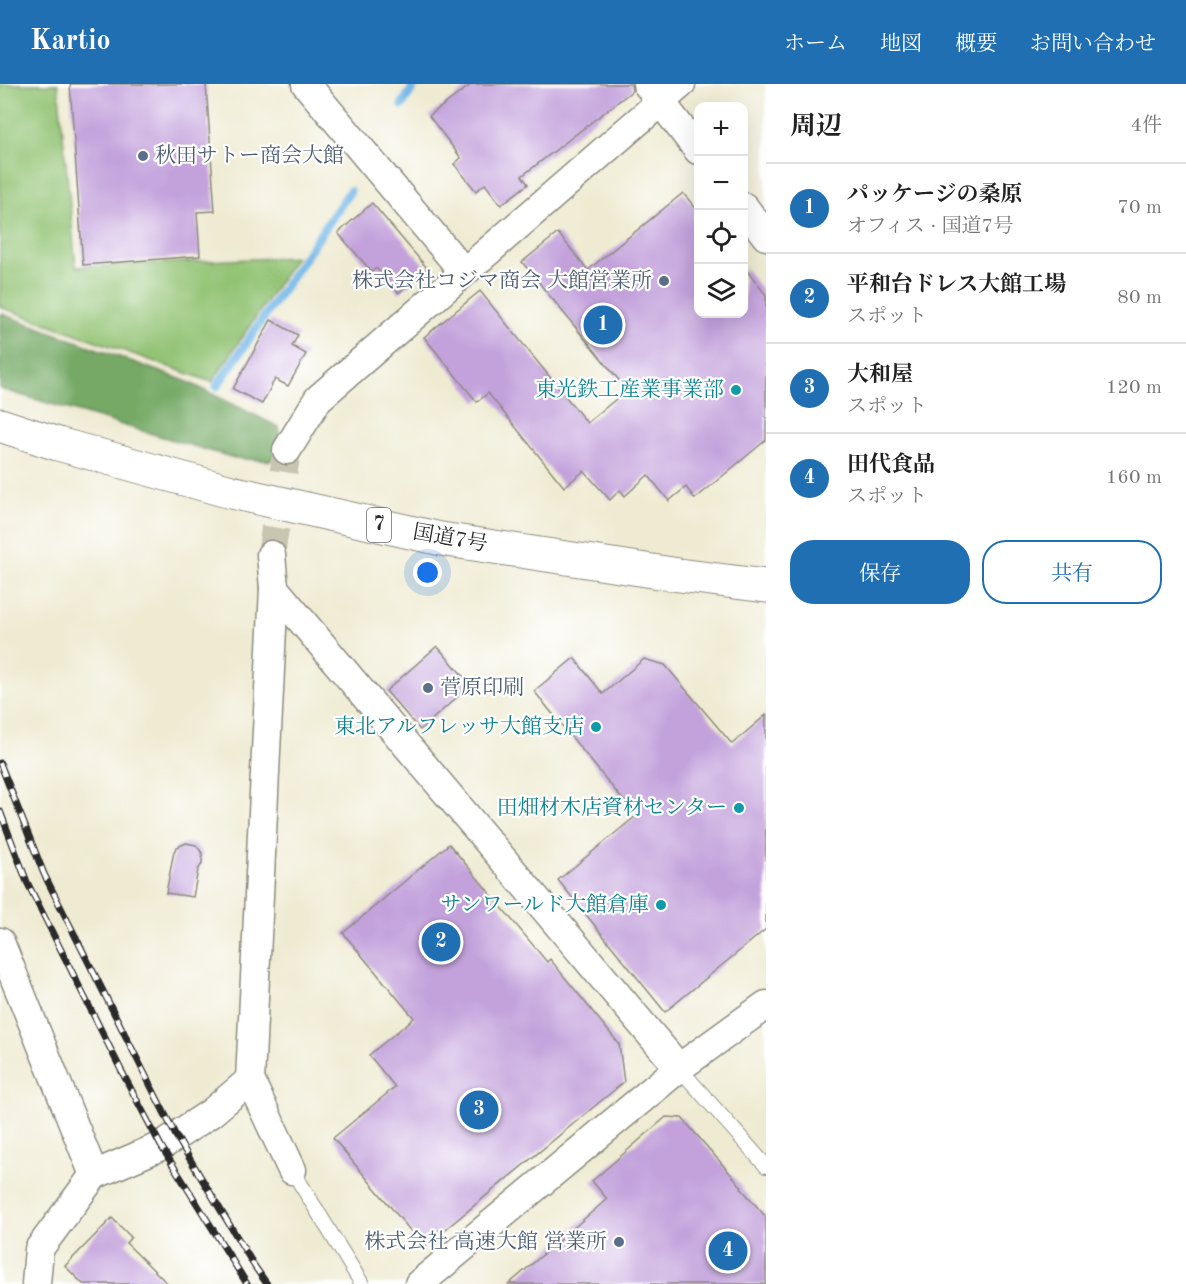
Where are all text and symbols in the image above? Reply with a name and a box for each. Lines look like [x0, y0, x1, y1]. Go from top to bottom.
text: Kartio [30, 28, 111, 56]
text: ホーム [784, 34, 847, 55]
text: 地図 [880, 34, 922, 55]
text: 概要 [955, 34, 997, 55]
text: お問い合わせ [1030, 34, 1156, 55]
map controls [694, 102, 748, 318]
button: + [694, 102, 748, 156]
text: 周辺 [790, 114, 842, 140]
text: 4件 [1130, 116, 1162, 136]
place label: 秋田サトー商会大館 [155, 144, 344, 167]
marker: 秋田サトー商会大館 [136, 149, 150, 163]
button: − [694, 156, 748, 210]
text: パッケージの桑原 [847, 184, 1023, 206]
text: 1 [804, 198, 815, 218]
text: 70 m [1117, 198, 1162, 218]
button: locate [694, 210, 748, 264]
text: オフィス · 国道7号 [847, 217, 1013, 237]
button: layers [694, 264, 748, 318]
place label: 株式会社コジマ商会 大館営業所 [352, 269, 652, 292]
marker: 株式会社コジマ商会 大館営業所 [657, 274, 671, 288]
text: 平和台ドレス大館工場 [847, 274, 1066, 296]
text: 2 [804, 288, 815, 308]
text: 80 m [1117, 288, 1162, 308]
pin: 1 [584, 302, 622, 348]
text: スポット [847, 307, 927, 327]
text: 大和屋 [847, 364, 913, 386]
place label: 東光鉄工産業事業部 [535, 378, 724, 401]
text: 3 [804, 378, 815, 398]
text: 120 m [1106, 378, 1162, 398]
marker: 東光鉄工産業事業部 [729, 383, 743, 397]
text: スポット [847, 397, 927, 417]
text: 田代食品 [847, 454, 935, 476]
text: 4 [804, 468, 815, 488]
text: 160 m [1106, 468, 1162, 488]
text: スポット [847, 487, 927, 507]
road number: 7 [367, 508, 391, 542]
street label: 国道7号 [411, 520, 489, 556]
button: 保存 [790, 540, 970, 604]
button: 共有 [982, 540, 1162, 604]
your location [413, 558, 442, 587]
place label: 菅原印刷 [440, 676, 524, 699]
marker: 菅原印刷 [421, 681, 435, 695]
place label: 東北アルフレッサ大館支店 [334, 715, 584, 738]
marker: 東北アルフレッサ大館支店 [589, 720, 603, 734]
place label: 田畑材木店資材センター [497, 796, 727, 819]
marker: 田畑材木店資材センター [732, 801, 746, 815]
place label: サンワールド大館倉庫 [440, 893, 649, 916]
marker: サンワールド大館倉庫 [654, 898, 668, 912]
pin: 2 [422, 920, 460, 964]
pin: 3 [460, 1088, 498, 1132]
pin: 4 [708, 1228, 748, 1274]
place label: 株式会社 高速大館 営業所 [364, 1230, 607, 1253]
marker: 株式会社 高速大館 営業所 [612, 1235, 626, 1249]

